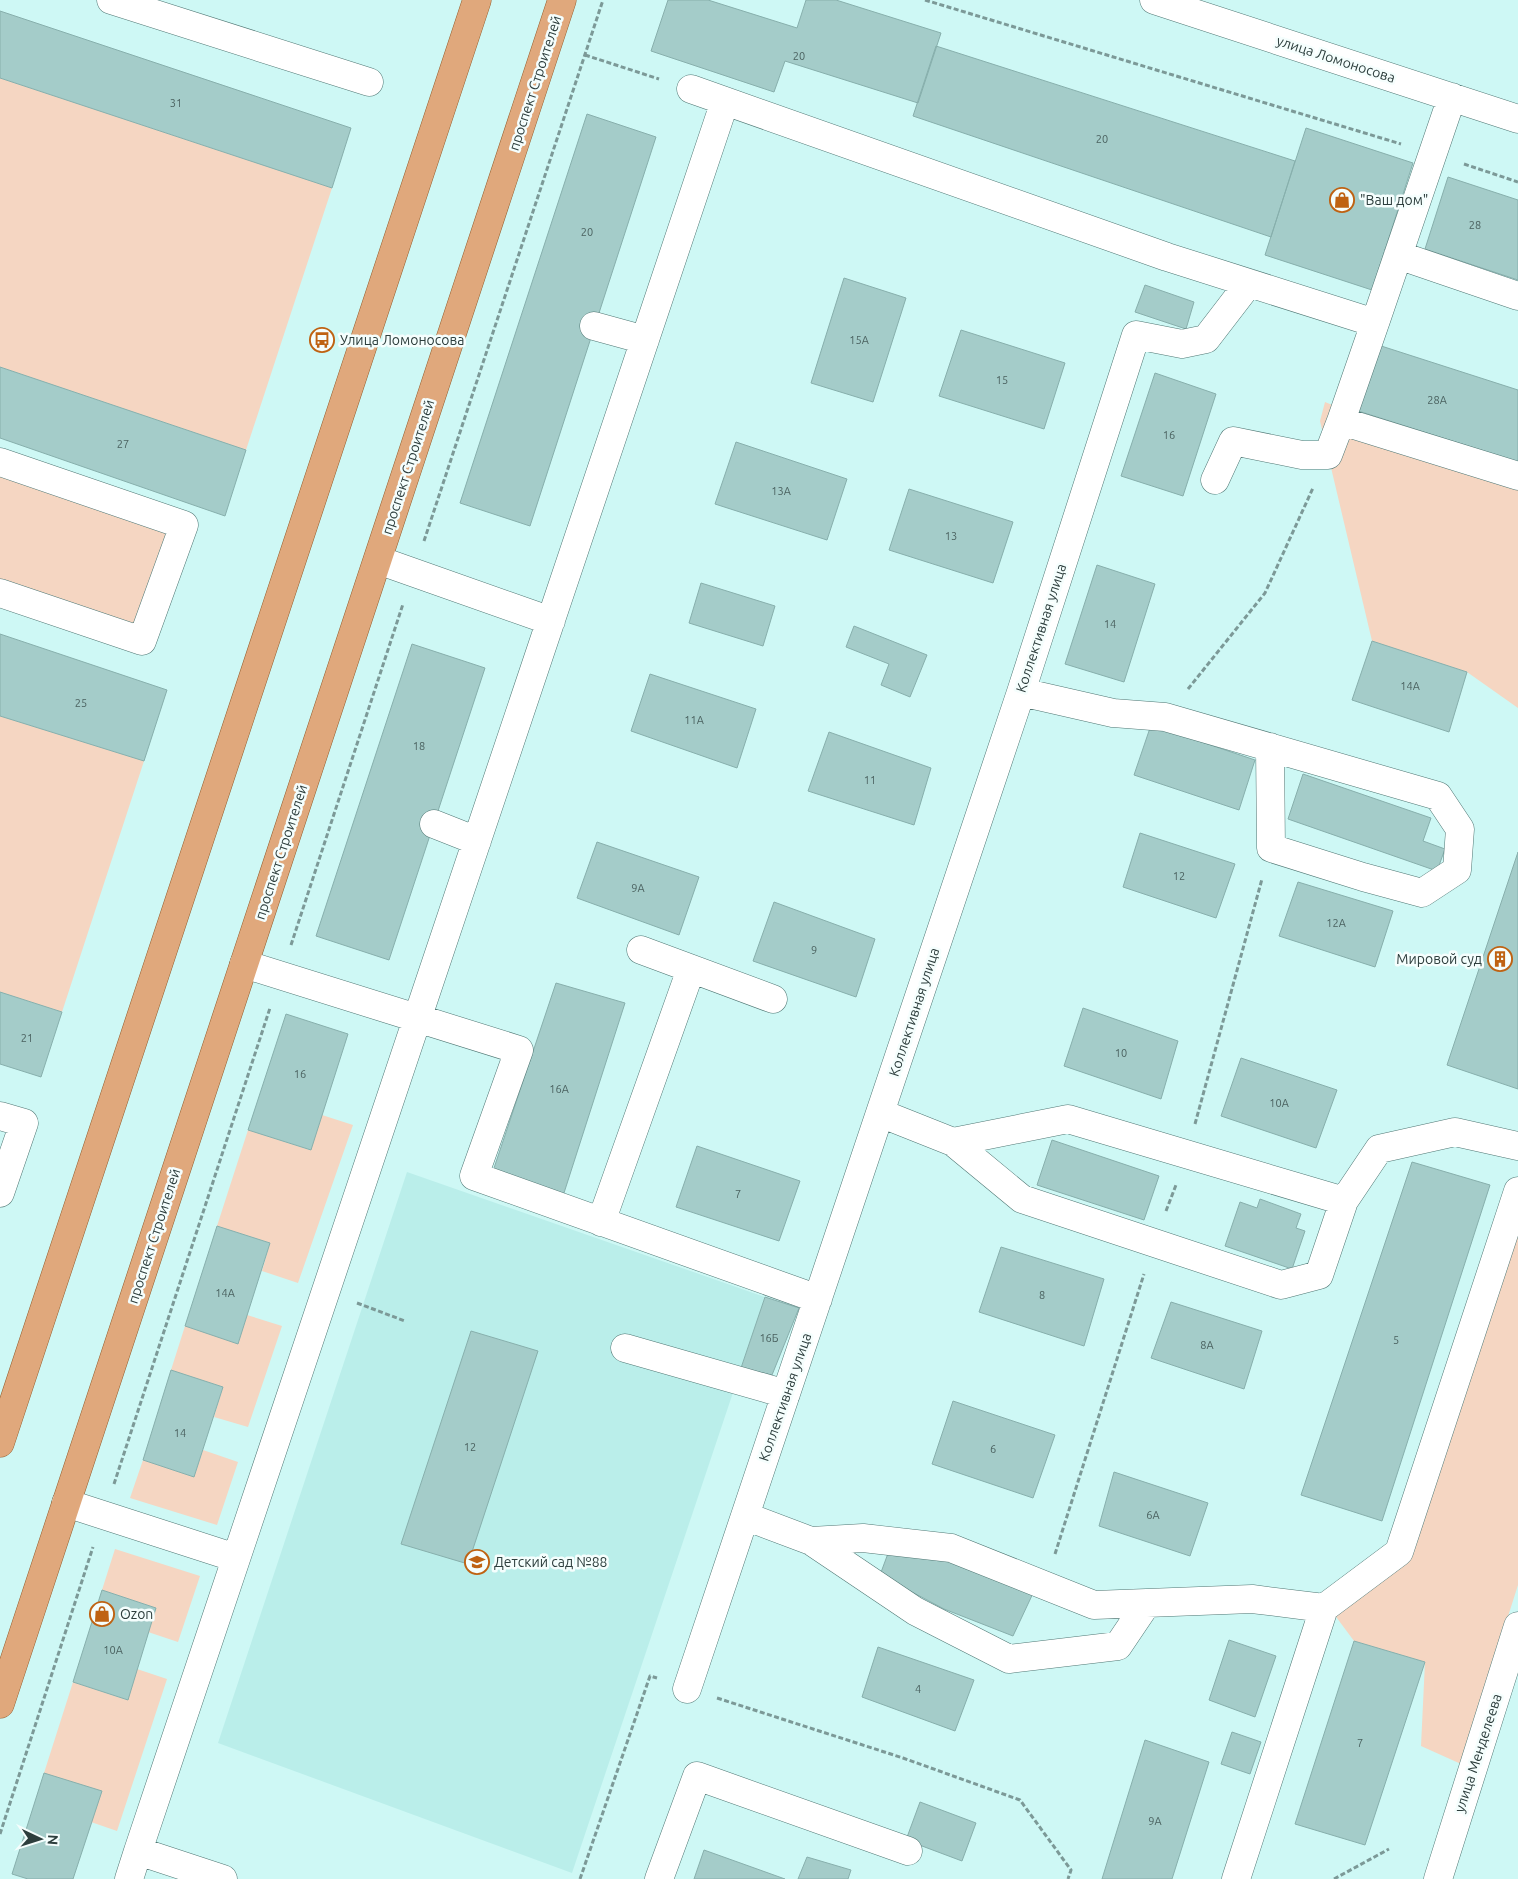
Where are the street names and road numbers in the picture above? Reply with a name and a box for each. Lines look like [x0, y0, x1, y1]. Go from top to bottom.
street label: проспект Строителей [506, 14, 564, 152]
street label: улица Ломоносова [1275, 32, 1397, 86]
street label: проспект Строителей [379, 398, 437, 536]
street label: Коллективная улица [1013, 562, 1069, 694]
street label: проспект Строителей [252, 783, 310, 921]
street label: Коллективная улица [886, 946, 942, 1078]
street label: проспект Строителей [125, 1167, 183, 1305]
street label: Коллективная улица [756, 1331, 814, 1463]
street label: улица Менделеева [1451, 1692, 1505, 1814]

